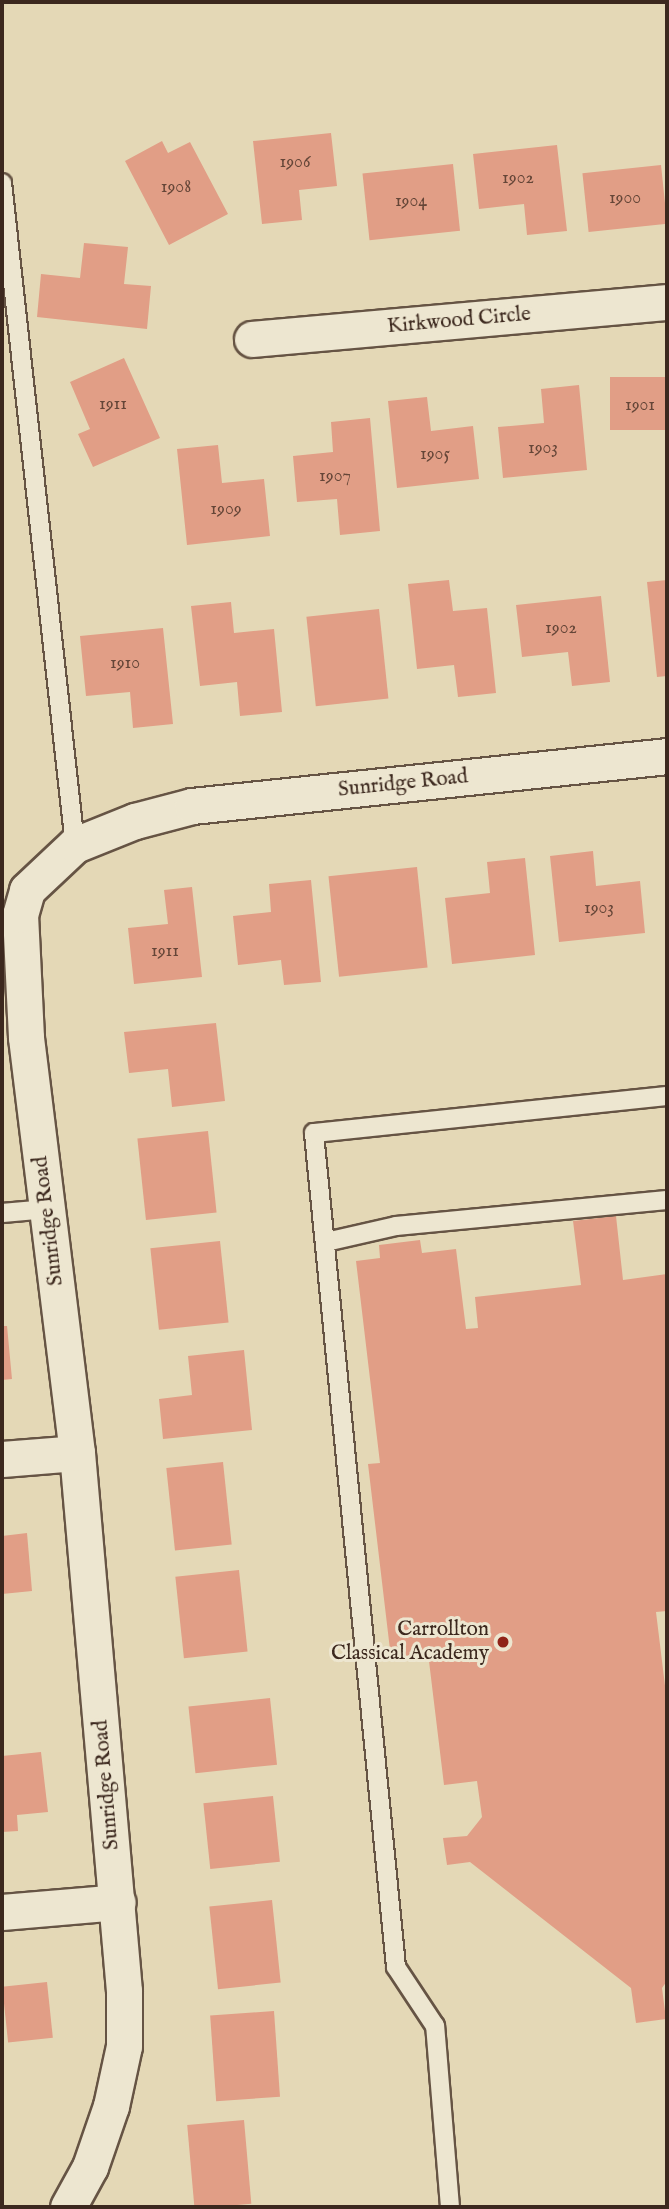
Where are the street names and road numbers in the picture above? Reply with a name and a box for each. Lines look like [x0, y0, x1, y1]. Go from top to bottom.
street label: Kirkwood Circle [386, 302, 532, 340]
street label: Sunridge Road [337, 765, 469, 803]
street label: Sunridge Road [29, 1155, 69, 1287]
street label: Sunridge Road [89, 1719, 125, 1851]

